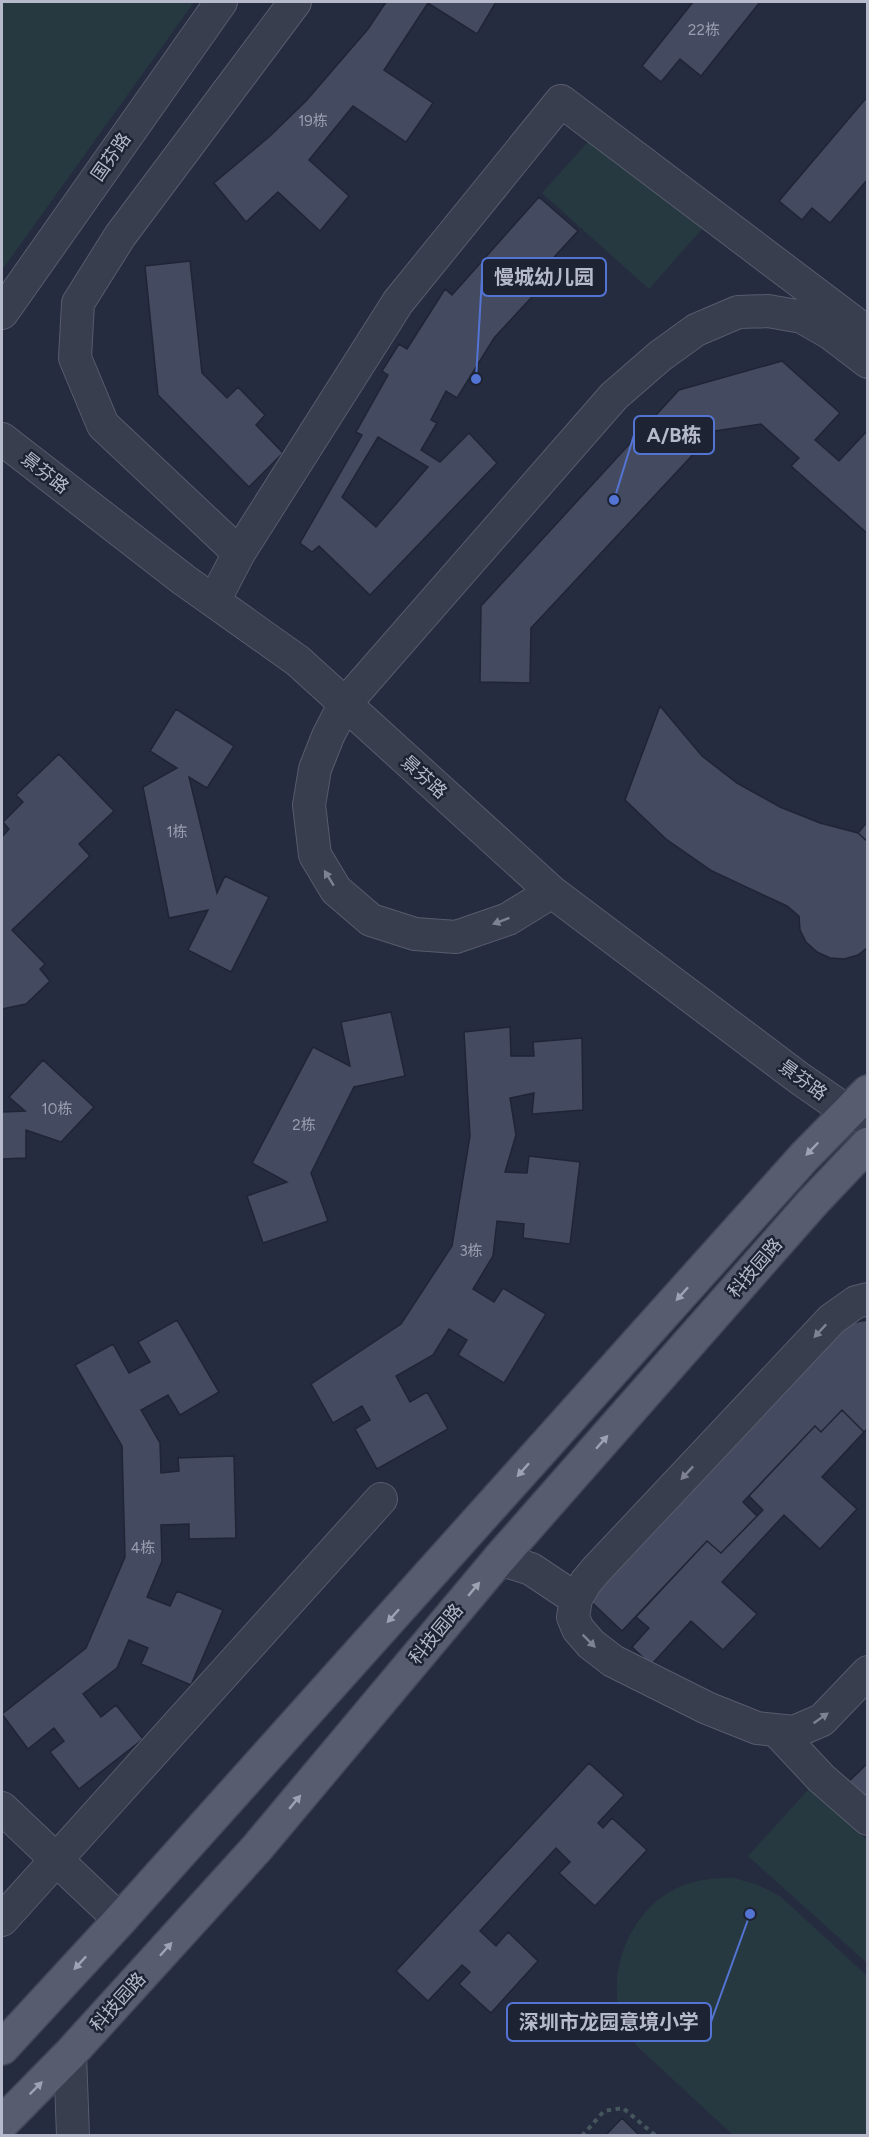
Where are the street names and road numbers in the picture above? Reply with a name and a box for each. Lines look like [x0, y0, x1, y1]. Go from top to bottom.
street label: 国芬路 [87, 129, 135, 185]
street label: 景芬路 [17, 448, 73, 498]
street label: 景芬路 [397, 751, 451, 803]
street label: 景芬路 [775, 1055, 831, 1105]
street label: 科技园路 [723, 1234, 787, 1302]
street label: 科技园路 [404, 1599, 468, 1669]
street label: 科技园路 [86, 1968, 150, 2036]

